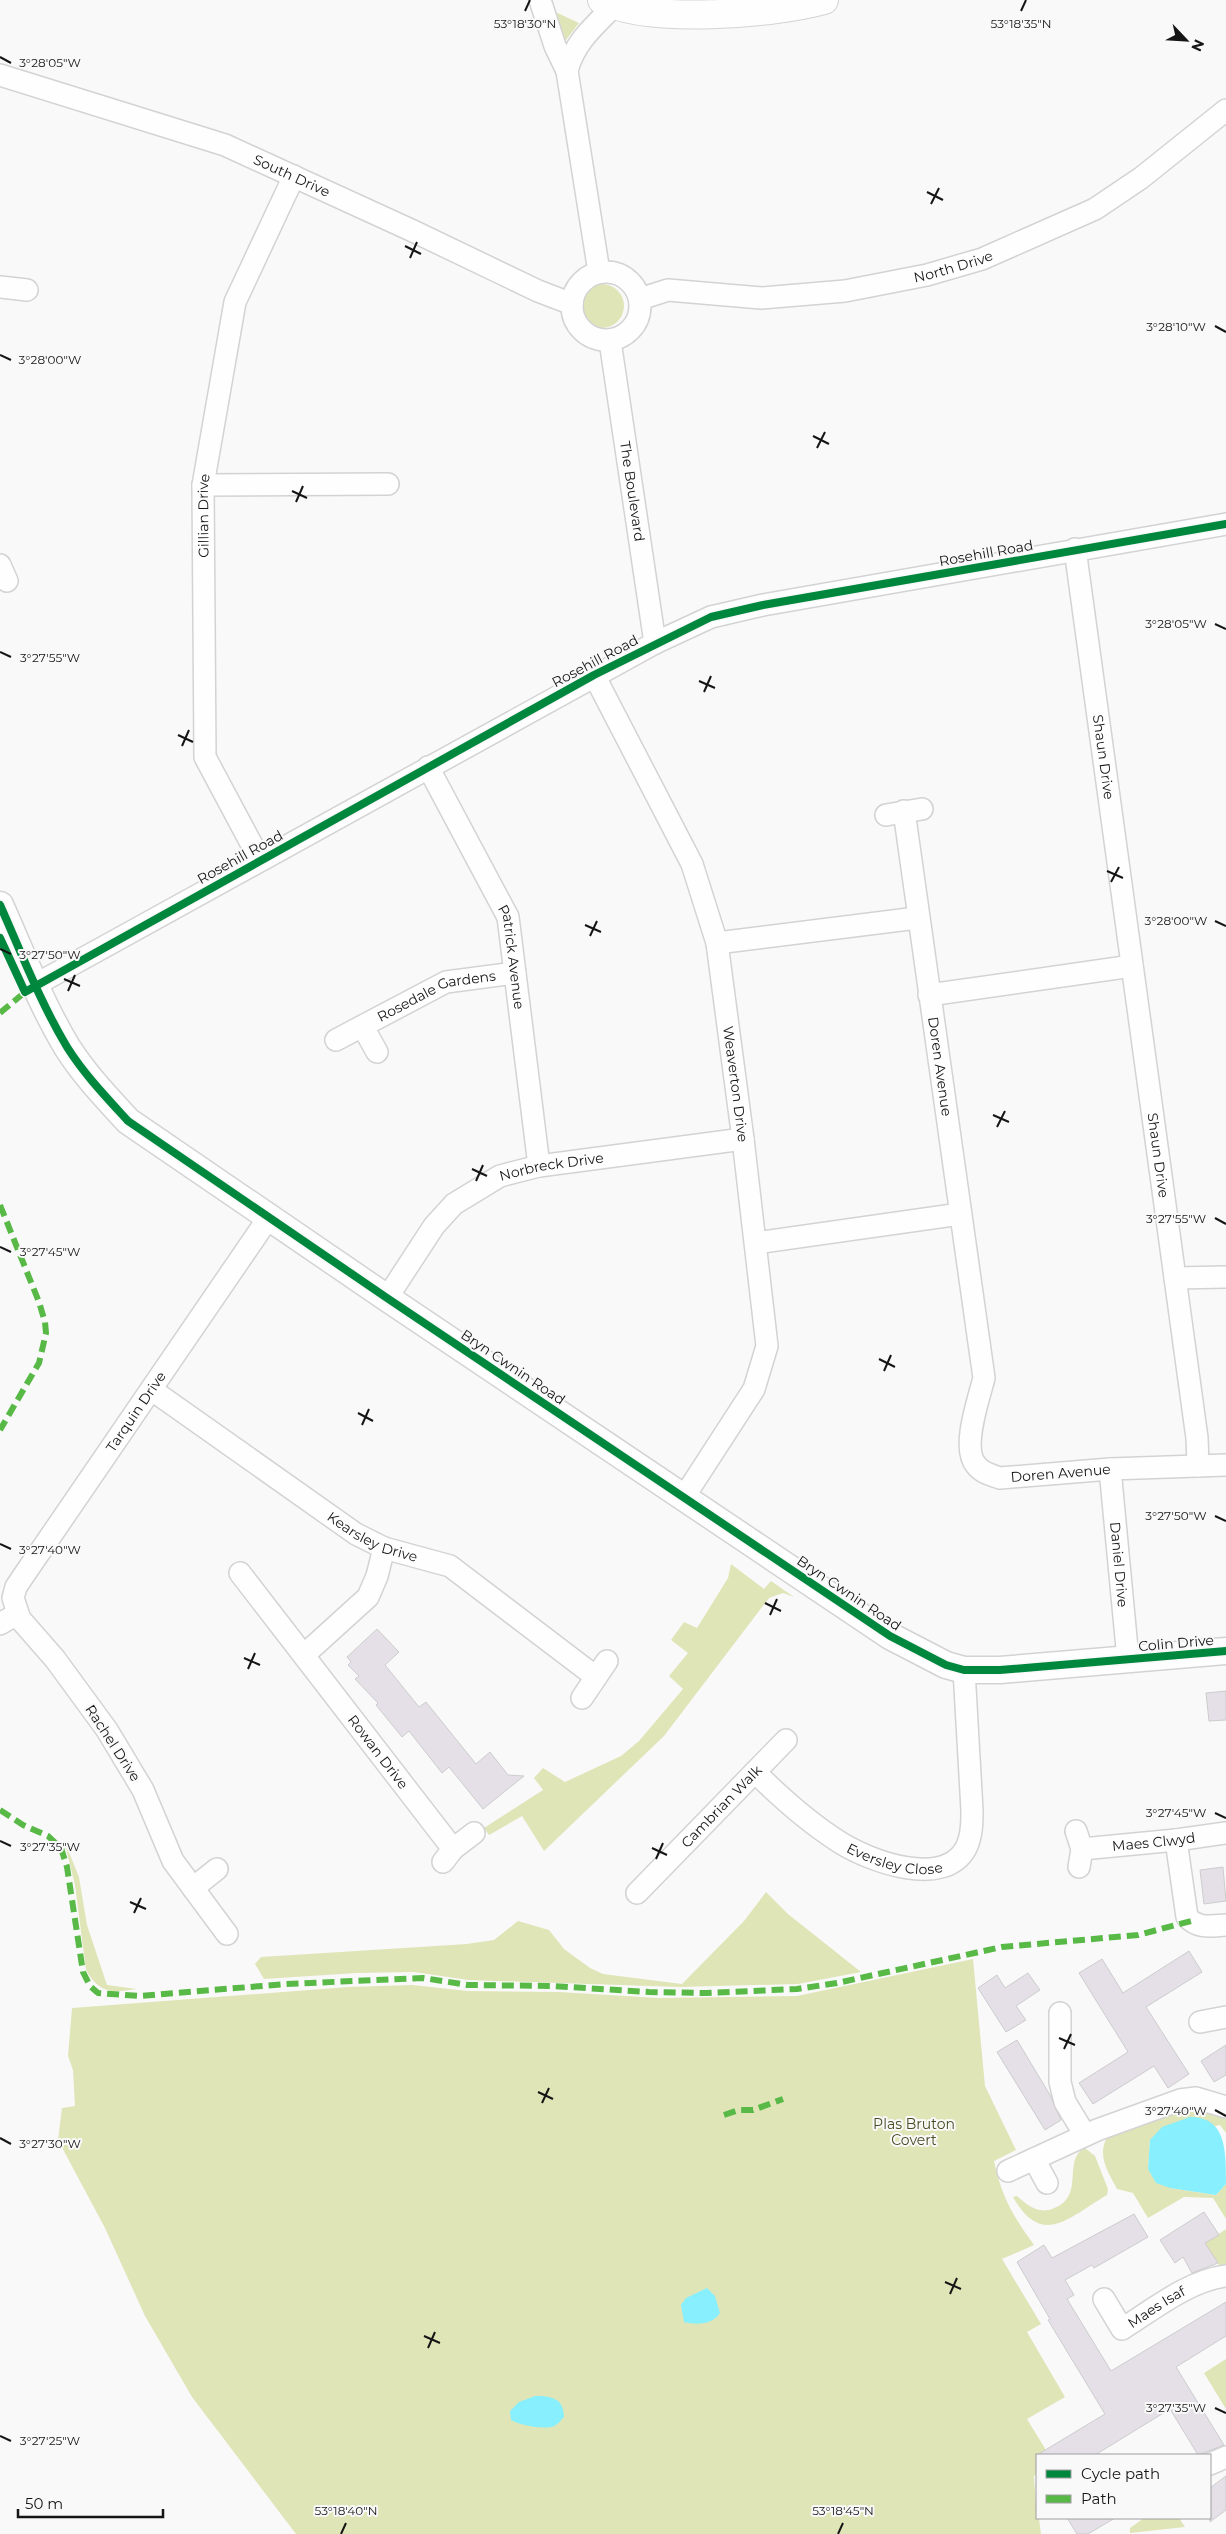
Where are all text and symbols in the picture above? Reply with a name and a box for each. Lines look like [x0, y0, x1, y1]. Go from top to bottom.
north arrow [1161, 15, 1211, 65]
text: 53°18'30"N [494, 16, 556, 31]
text: 53°18'35"N [990, 16, 1052, 31]
text: N [1187, 37, 1208, 54]
text: 3°28'05"W [19, 55, 81, 70]
street label: South Drive [251, 150, 333, 201]
street label: North Drive [912, 246, 996, 286]
text: 3°28'10"W [1146, 319, 1206, 334]
text: 3°28'00"W [19, 352, 81, 367]
street label: The Boulevard [616, 440, 649, 543]
street label: Gillian Drive [194, 472, 214, 558]
street label: Rosehill Road [938, 536, 1034, 570]
text: 3°28'05"W [1145, 616, 1207, 631]
street label: Rosehill Road [549, 631, 641, 691]
text: 3°27'55"W [20, 650, 80, 665]
street label: Shaun Drive [1089, 713, 1118, 801]
street label: Rosehill Road [194, 826, 286, 888]
street label: Patrick Avenue [494, 901, 528, 1010]
text: 3°28'00"W [1145, 913, 1207, 928]
text: 3°27'50"W [19, 947, 81, 962]
street label: Rosedale Gardens [374, 967, 497, 1026]
street label: Doren Avenue [924, 1016, 956, 1117]
street label: Weaverton Drive [719, 1025, 752, 1143]
street label: Shaun Drive [1143, 1112, 1173, 1199]
street label: Norbreck Drive [497, 1149, 605, 1185]
text: 3°27'55"W [1146, 1211, 1206, 1226]
text: 3°27'45"W [20, 1244, 80, 1259]
street label: Bryn Cwnin Road [457, 1325, 569, 1409]
street label: Tarquin Drive [102, 1368, 170, 1455]
street label: Doren Avenue [1010, 1460, 1111, 1486]
street label: Kearsley Drive [324, 1508, 420, 1566]
text: 3°27'50"W [1145, 1508, 1207, 1523]
street label: Daniel Drive [1106, 1521, 1132, 1608]
text: 3°27'40"W [19, 1542, 81, 1557]
street label: Bryn Cwnin Road [793, 1551, 905, 1635]
street label: Colin Drive [1137, 1631, 1215, 1655]
street label: Rachel Drive [81, 1701, 145, 1785]
street label: Rowan Drive [344, 1711, 412, 1793]
street label: Cambrian Walk [677, 1761, 766, 1851]
text: 3°27'45"W [1146, 1805, 1206, 1820]
street label: Maes Clwyd [1111, 1828, 1196, 1855]
text: 3°27'35"W [20, 1839, 80, 1854]
street label: Eversley Close [844, 1839, 944, 1878]
text: 3°27'40"W [1145, 2103, 1207, 2118]
park label: Plas Bruton Covert [873, 2115, 955, 2149]
text: 3°27'30"W [19, 2136, 81, 2151]
street label: Maes Isaf [1124, 2281, 1189, 2332]
text: 3°27'35"W [1146, 2400, 1206, 2415]
text: 3°27'25"W [20, 2433, 80, 2448]
legend [1036, 2454, 1211, 2519]
text: Cycle path [1081, 2464, 1160, 2483]
scale bar [18, 2486, 162, 2518]
text: Path [1081, 2489, 1117, 2508]
text: 50 m [25, 2494, 63, 2513]
text: 53°18'40"N [314, 2503, 378, 2518]
text: 53°18'45"N [812, 2503, 874, 2518]

